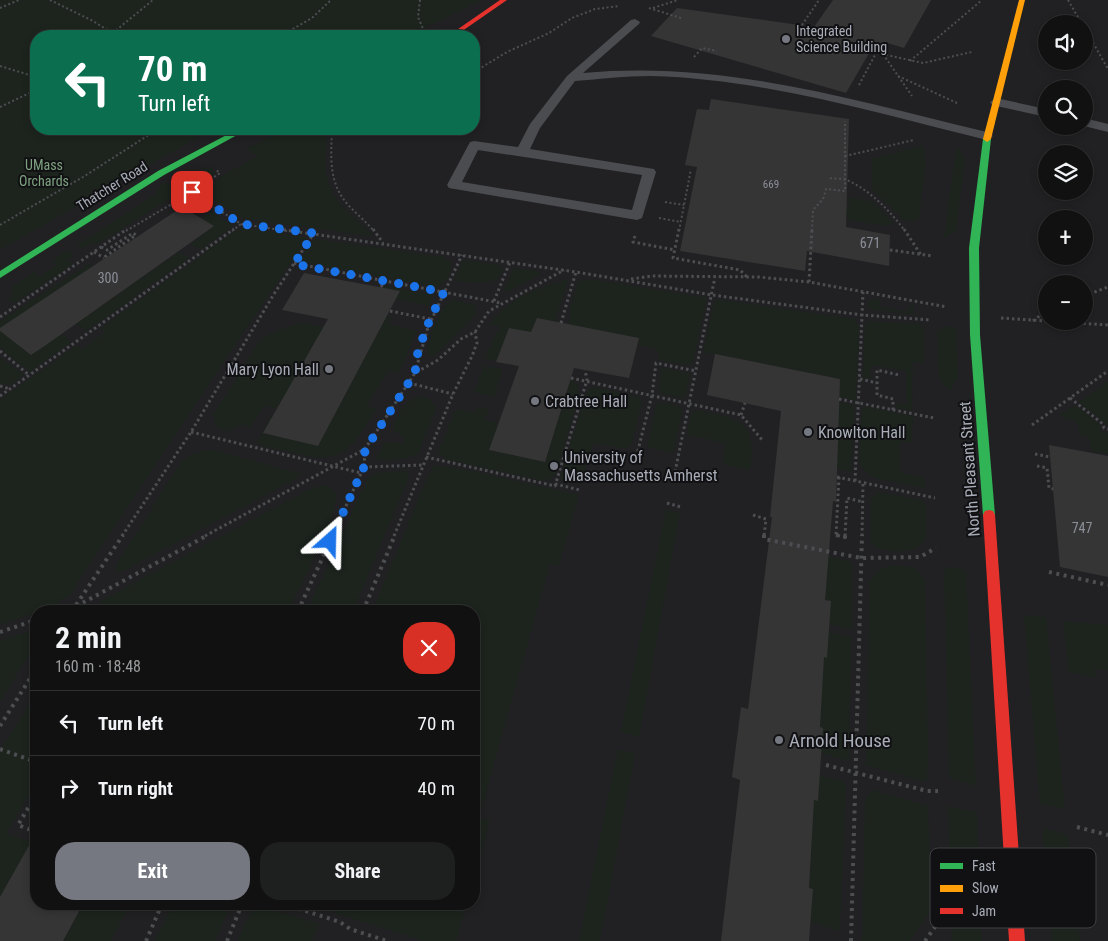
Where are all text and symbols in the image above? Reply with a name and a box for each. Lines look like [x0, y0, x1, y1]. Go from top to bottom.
map controls [1038, 15, 1093, 330]
button: sound [1038, 15, 1093, 70]
place label: Integrated Science Building [796, 23, 887, 55]
marker: Integrated Science Building [780, 33, 792, 45]
text: 70 m [138, 49, 207, 90]
icon: left [55, 50, 120, 115]
button: search [1038, 80, 1093, 135]
text: Turn left [138, 91, 210, 116]
button: layers [1038, 145, 1093, 200]
park label: UMass Orchards [19, 157, 69, 189]
street label: Thatcher Road [74, 158, 150, 214]
pin [171, 171, 213, 213]
icon: arrive [178, 178, 206, 206]
house number: 669 [763, 178, 779, 191]
button: + [1038, 210, 1093, 265]
house number: 671 [860, 235, 880, 251]
house number: 300 [98, 270, 118, 286]
button: − [1038, 275, 1093, 330]
place label: Mary Lyon Hall [226, 360, 319, 379]
marker: Mary Lyon Hall [323, 363, 335, 375]
place label: Crabtree Hall [545, 392, 627, 411]
marker: Crabtree Hall [529, 395, 541, 407]
street label: North Pleasant Street [955, 400, 984, 537]
place label: Knowlton Hall [818, 423, 905, 442]
marker: Knowlton Hall [802, 426, 814, 438]
place label: University of Massachusetts Amherst [564, 448, 718, 485]
marker: University of Massachusetts Amherst [548, 460, 560, 472]
position arrow [303, 514, 355, 566]
house number: 747 [1072, 520, 1092, 536]
text: 2 min [55, 620, 122, 655]
button: close [403, 622, 455, 674]
text: 160 m · 18:48 [55, 657, 141, 676]
icon: left [55, 709, 83, 737]
text: Turn left [98, 712, 163, 735]
text: 70 m [418, 712, 455, 735]
place label: Arnold House [789, 729, 891, 752]
marker: Arnold House [773, 734, 785, 746]
icon: right [55, 774, 83, 802]
text: Turn right [98, 777, 173, 800]
text: 40 m [418, 777, 455, 800]
button: Exit [55, 842, 250, 900]
button: Share [260, 842, 455, 900]
legend [930, 848, 1096, 928]
text: Fast [972, 858, 996, 874]
text: Slow [972, 880, 999, 896]
text: Jam [972, 903, 996, 919]

